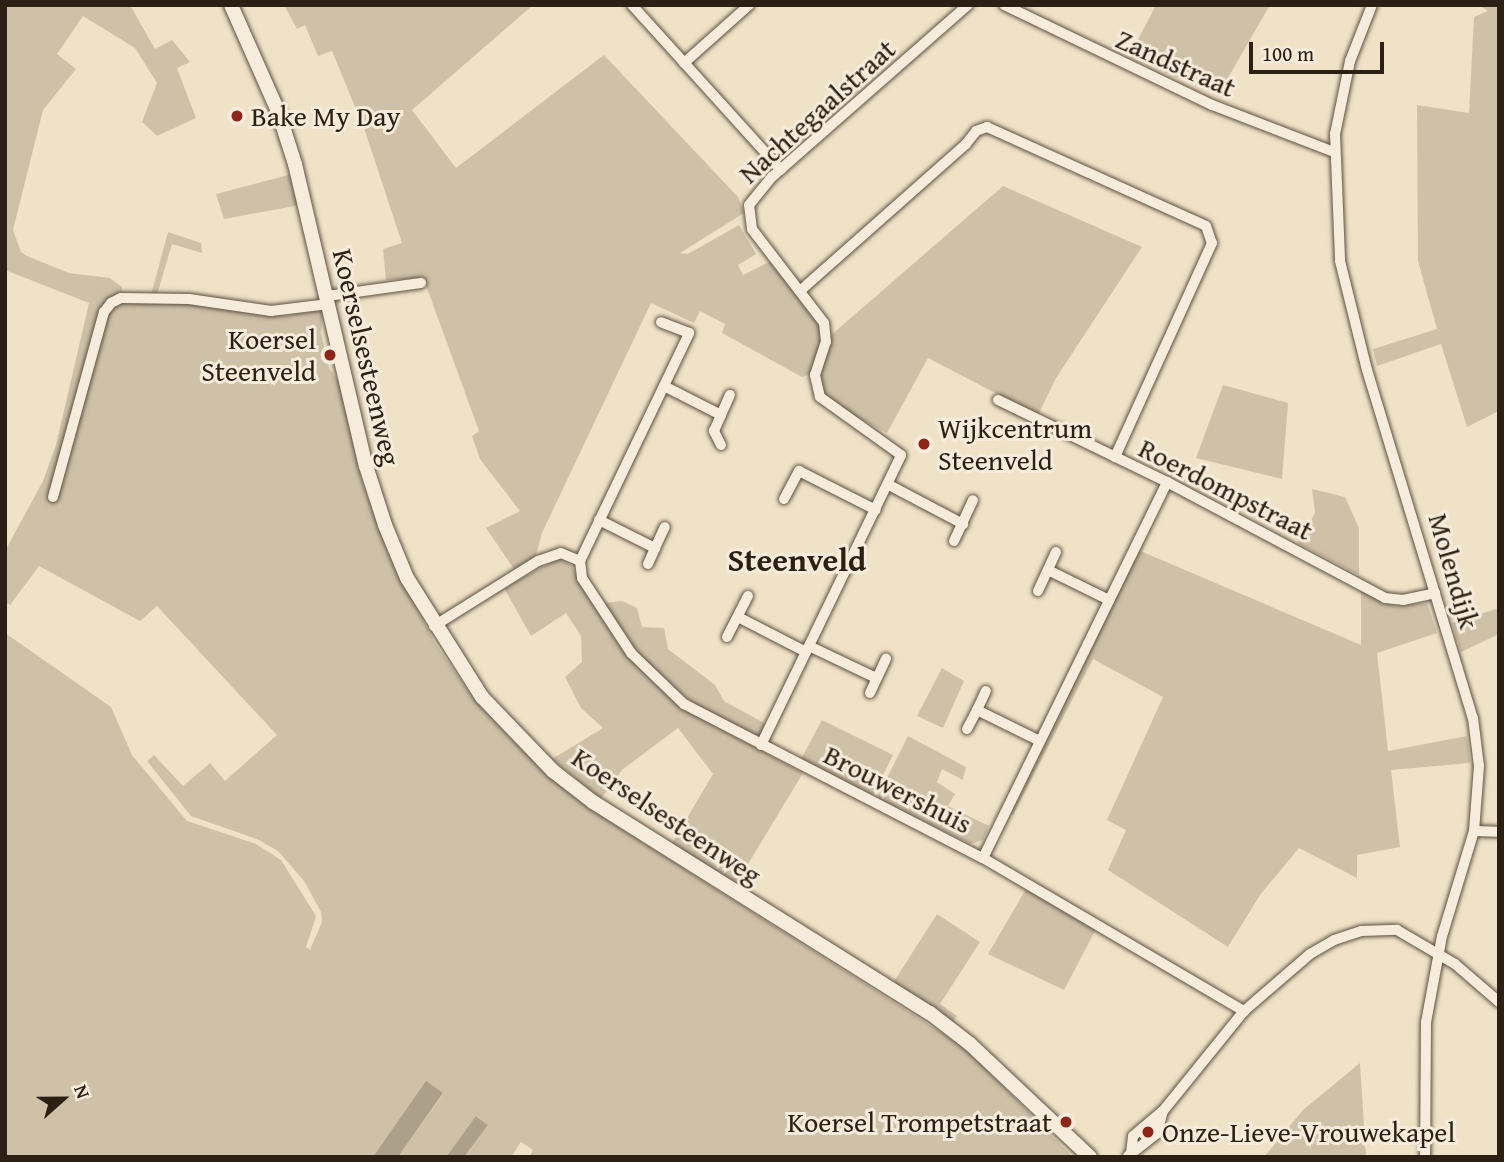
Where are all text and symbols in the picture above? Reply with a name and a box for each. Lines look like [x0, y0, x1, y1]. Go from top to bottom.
street label: Zandstraat [1111, 22, 1241, 104]
scale bar [1252, 28, 1387, 72]
street label: Nachtegaalstraat [732, 32, 902, 190]
text: 100 m [1262, 38, 1314, 69]
place label: Bake My Day [251, 99, 400, 133]
marker: Bake My Day [229, 108, 245, 124]
street label: Koerselsesteenweg [326, 245, 408, 469]
place label: Koersel Steenveld [201, 322, 316, 388]
marker: Koersel Steenveld [322, 347, 338, 363]
place label: Wijkcentrum Steenveld [938, 411, 1092, 477]
street label: Roerdompstraat [1133, 431, 1319, 547]
marker: Wijkcentrum Steenveld [916, 436, 932, 452]
street label: Molendijk [1422, 509, 1486, 633]
district label: Steenveld [728, 541, 866, 579]
street label: Brouwershuis [818, 737, 978, 841]
street label: Koerselsesteenweg [566, 740, 768, 892]
north arrow [28, 1064, 98, 1134]
text: N [67, 1081, 98, 1102]
place label: Koersel Trompetstraat [787, 1105, 1052, 1139]
marker: Koersel Trompetstraat [1058, 1114, 1074, 1130]
place label: Onze-Lieve-Vrouwekapel [1162, 1115, 1455, 1149]
marker: Onze-Lieve-Vrouwekapel [1140, 1124, 1156, 1140]

